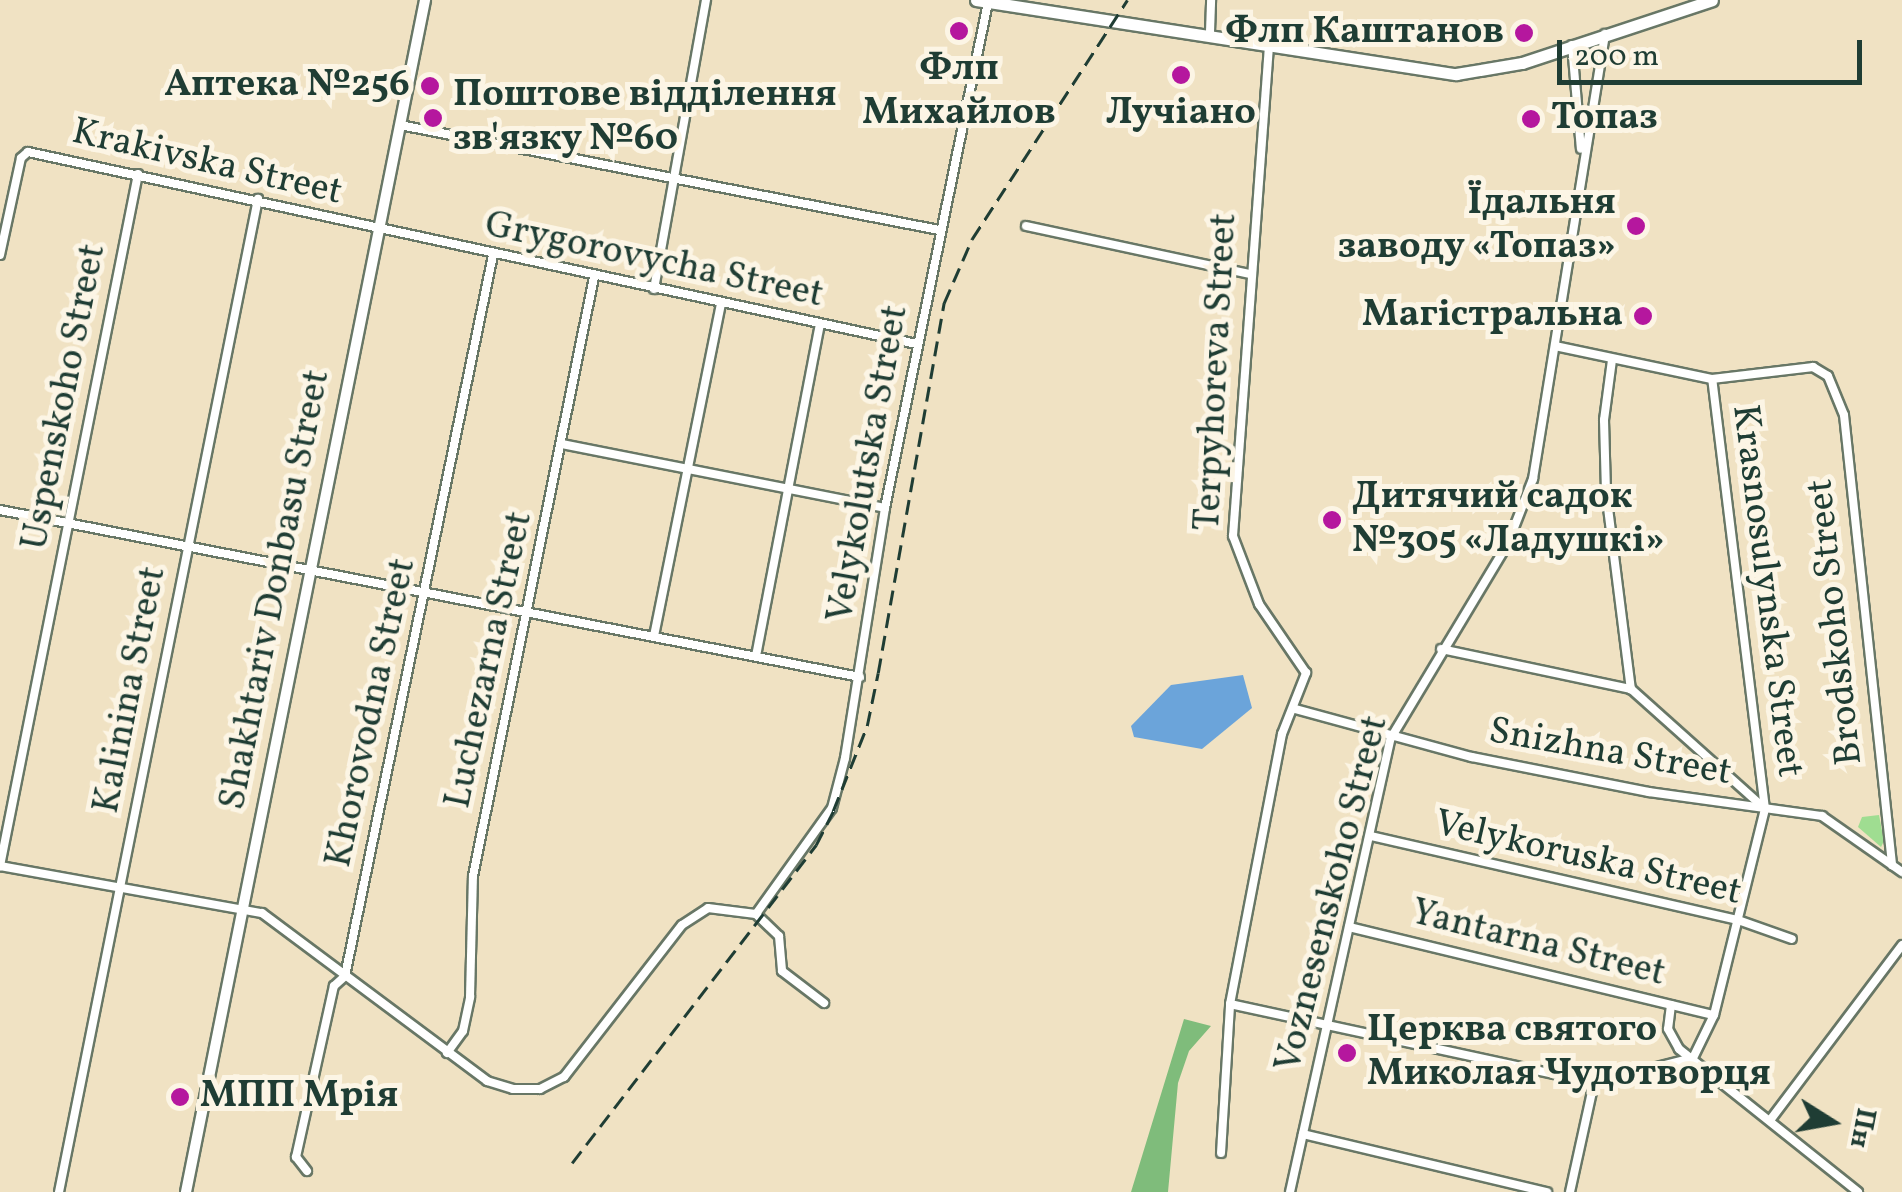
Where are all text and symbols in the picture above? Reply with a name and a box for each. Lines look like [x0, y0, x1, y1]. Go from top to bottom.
place label: Флп Каштанов [1225, 10, 1504, 56]
marker: Флп Михайлов [948, 20, 970, 42]
scale bar [1562, 20, 1867, 82]
marker: Флп Каштанов [1513, 22, 1535, 44]
text: 200 m [1574, 36, 1659, 78]
place label: Флп Михайлов [862, 47, 1056, 136]
place label: Аптека №256 [164, 63, 410, 109]
marker: Лучіано [1170, 64, 1192, 86]
place label: Поштове відділення зв'язку №60 [453, 73, 837, 162]
marker: Аптека №256 [419, 75, 441, 97]
place label: Лучіано [1106, 91, 1256, 137]
place label: Топаз [1551, 96, 1658, 142]
marker: Поштове відділення зв'язку №60 [422, 107, 444, 129]
marker: Топаз [1520, 108, 1542, 130]
street label: Krakivska Street [67, 110, 347, 216]
place label: Їдальня заводу «Топаз» [1337, 181, 1616, 270]
street label: Grygorovycha Street [481, 203, 827, 319]
street label: Terpyhoreva Street [1186, 212, 1248, 532]
marker: Їдальня заводу «Топаз» [1625, 215, 1647, 237]
street label: Uspenskoho Street [13, 240, 117, 554]
place label: Магістральна [1362, 293, 1623, 339]
street label: Velykolutska Street [819, 302, 919, 626]
marker: Магістральна [1632, 305, 1654, 327]
street label: Shakhtariv Donbasu Street [211, 366, 341, 814]
street label: Krasnosulynska Street [1721, 402, 1811, 780]
place label: Дитячий садок №305 «Ладушкі» [1352, 475, 1665, 564]
street label: Brodskoho Street [1798, 477, 1874, 767]
street label: Luchezarna Street [436, 508, 544, 812]
marker: Дитячий садок №305 «Ладушкі» [1321, 509, 1343, 531]
street label: Khorovodna Street [317, 554, 427, 872]
street label: Kalinina Street [85, 563, 177, 817]
street label: Snizhna Street [1485, 709, 1735, 797]
street label: Voznesenskoho Street [1267, 711, 1399, 1077]
street label: Velykoruska Street [1430, 802, 1746, 916]
street label: Yantarna Street [1406, 890, 1670, 998]
place label: Церква святого Миколая Чудотворця [1367, 1008, 1771, 1098]
marker: Церква святого Миколая Чудотворця [1336, 1042, 1358, 1064]
north arrow [1782, 1072, 1882, 1172]
place label: МПП Мрія [200, 1074, 398, 1120]
marker: МПП Мрія [169, 1086, 191, 1108]
text: Пн [1839, 1105, 1885, 1151]

